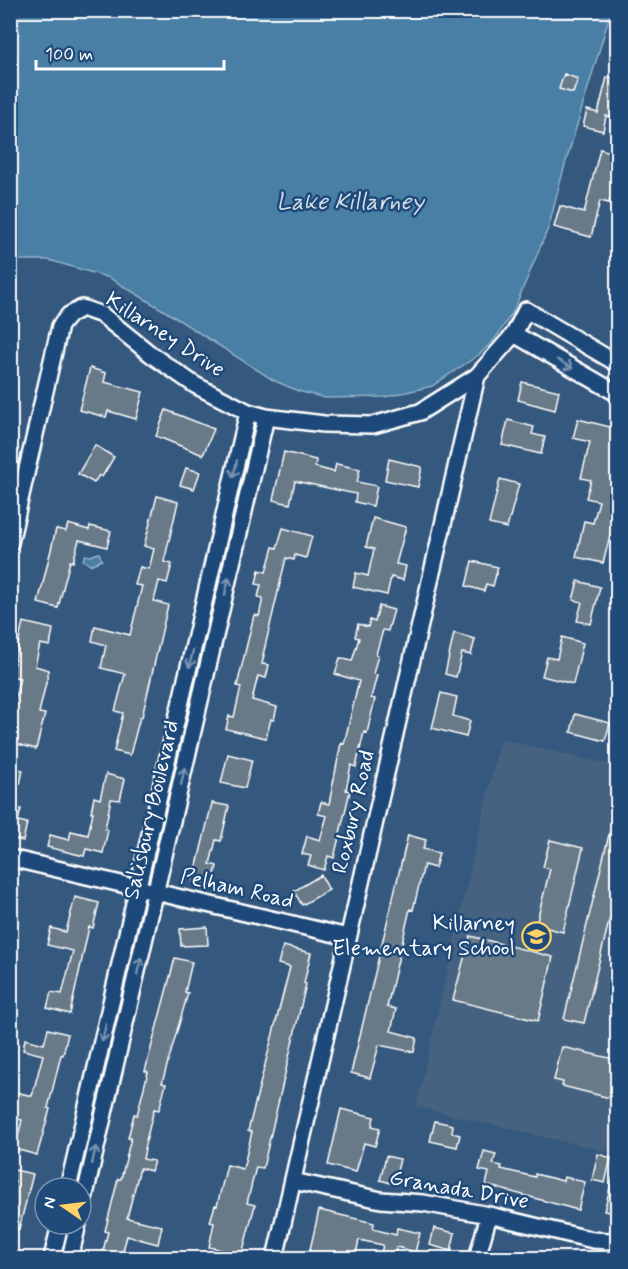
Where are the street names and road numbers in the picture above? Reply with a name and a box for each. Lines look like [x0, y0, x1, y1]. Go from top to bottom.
street label: Killarney Drive [100, 286, 230, 384]
street label: Salisbury Boulevard [118, 718, 186, 902]
street label: Roxbury Road [326, 748, 382, 876]
street label: Pelham Road [178, 862, 296, 916]
street label: Granada Drive [387, 1164, 531, 1216]

